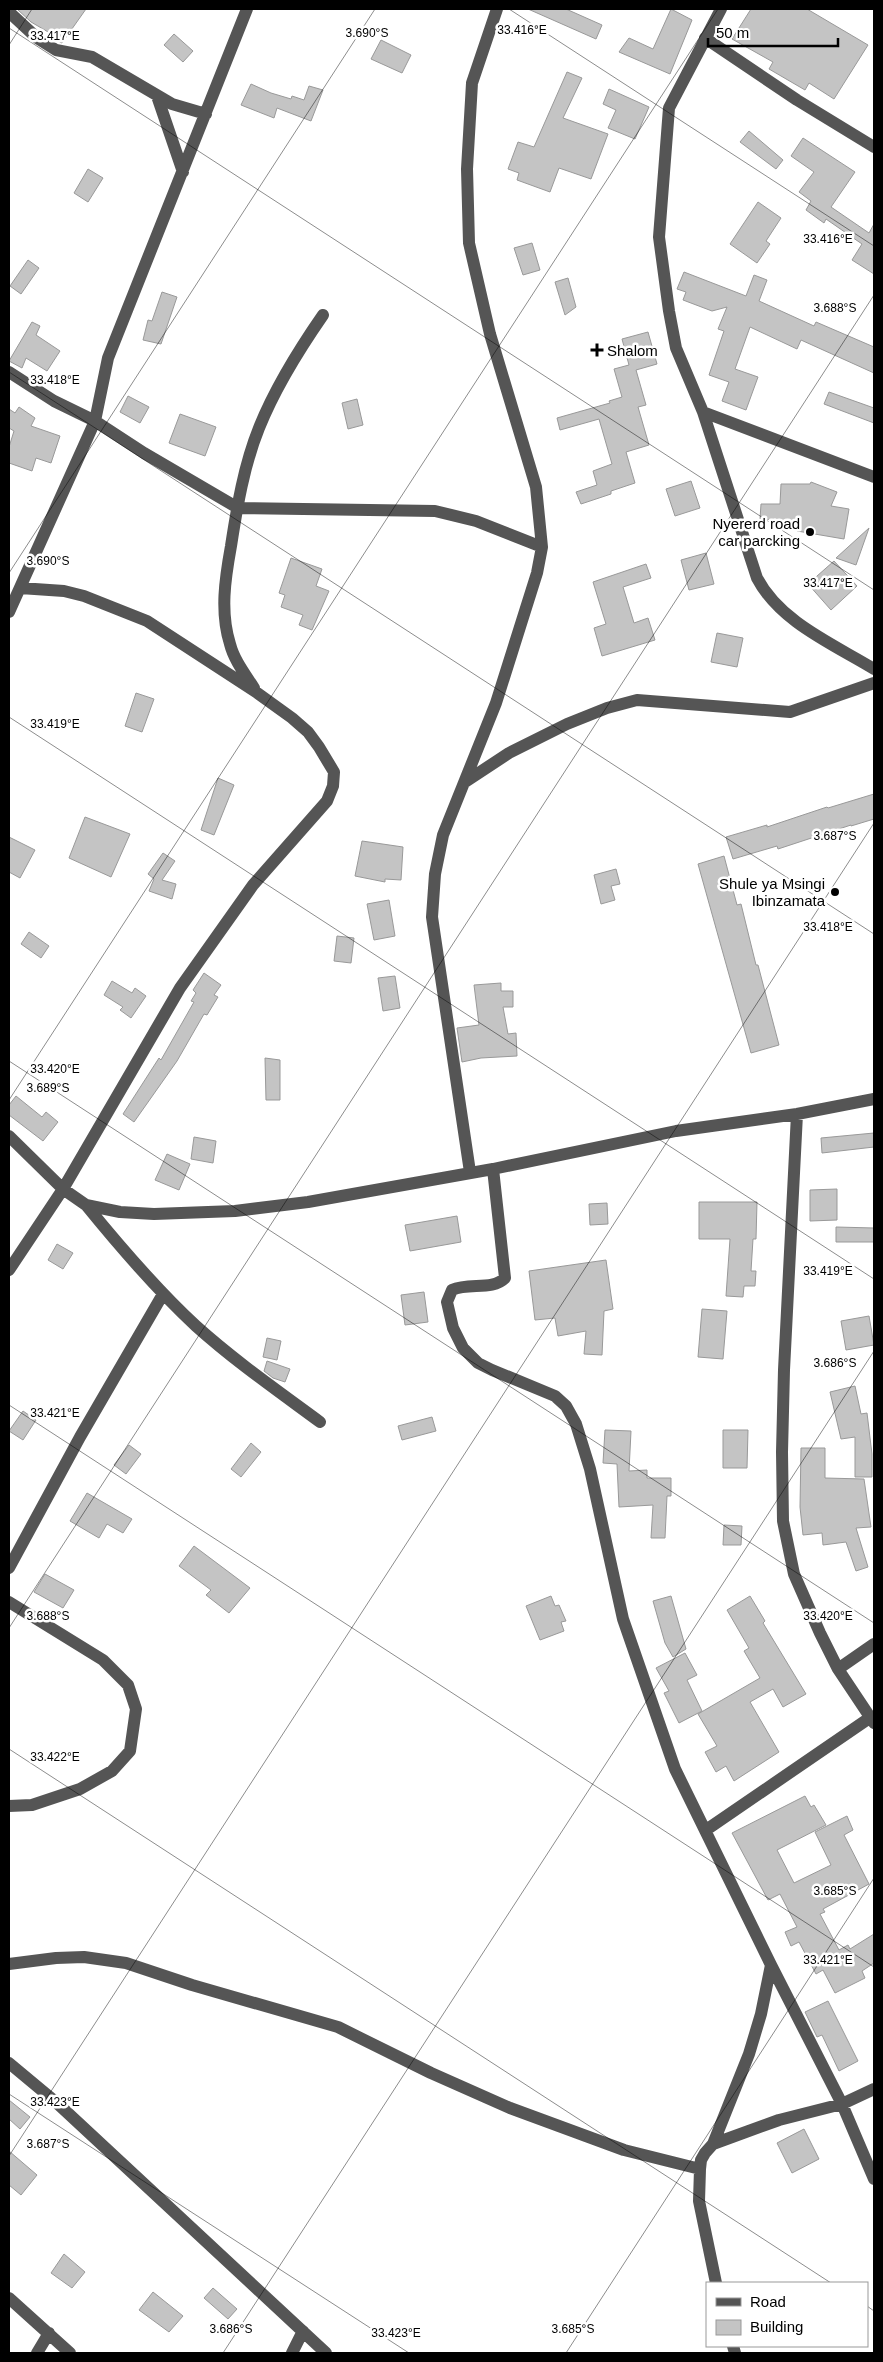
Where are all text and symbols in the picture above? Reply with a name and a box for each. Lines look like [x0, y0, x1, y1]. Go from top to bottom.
scale bar [708, 15, 838, 47]
text: 33.416°E [497, 23, 547, 37]
text: 50 m [716, 24, 749, 41]
text: 3.690°S [346, 26, 388, 40]
text: 33.417°E [30, 29, 80, 43]
text: 33.416°E [803, 232, 853, 246]
text: 3.688°S [814, 301, 856, 315]
place label: Shalom [607, 342, 658, 359]
marker: Shalom [591, 344, 603, 356]
text: 33.418°E [30, 373, 80, 387]
place label: Nyererd road car parcking [712, 515, 800, 549]
marker: Nyererd road car parcking [804, 526, 816, 538]
text: 3.690°S [27, 554, 69, 568]
text: 33.417°E [803, 576, 853, 590]
text: 33.419°E [30, 717, 80, 731]
text: 3.687°S [814, 829, 856, 843]
place label: Shule ya Msingi Ibinzamata [719, 875, 826, 909]
marker: Shule ya Msingi Ibinzamata [829, 886, 841, 898]
text: 33.418°E [803, 920, 853, 934]
text: 33.420°E [30, 1062, 80, 1076]
text: 3.689°S [27, 1081, 69, 1095]
text: 33.419°E [803, 1264, 853, 1278]
text: 3.686°S [814, 1356, 856, 1370]
text: 33.421°E [30, 1406, 80, 1420]
text: 3.688°S [27, 1609, 69, 1623]
text: 33.420°E [803, 1609, 853, 1623]
text: 33.422°E [30, 1750, 80, 1764]
text: 3.685°S [814, 1884, 856, 1898]
text: 33.421°E [803, 1953, 853, 1967]
text: 33.423°E [30, 2095, 80, 2109]
text: 3.687°S [27, 2137, 69, 2151]
legend [706, 2282, 868, 2347]
text: Road [750, 2293, 786, 2310]
text: Building [750, 2318, 803, 2335]
text: 3.686°S [210, 2322, 252, 2336]
text: 3.685°S [552, 2322, 594, 2336]
text: 33.423°E [371, 2326, 421, 2340]

